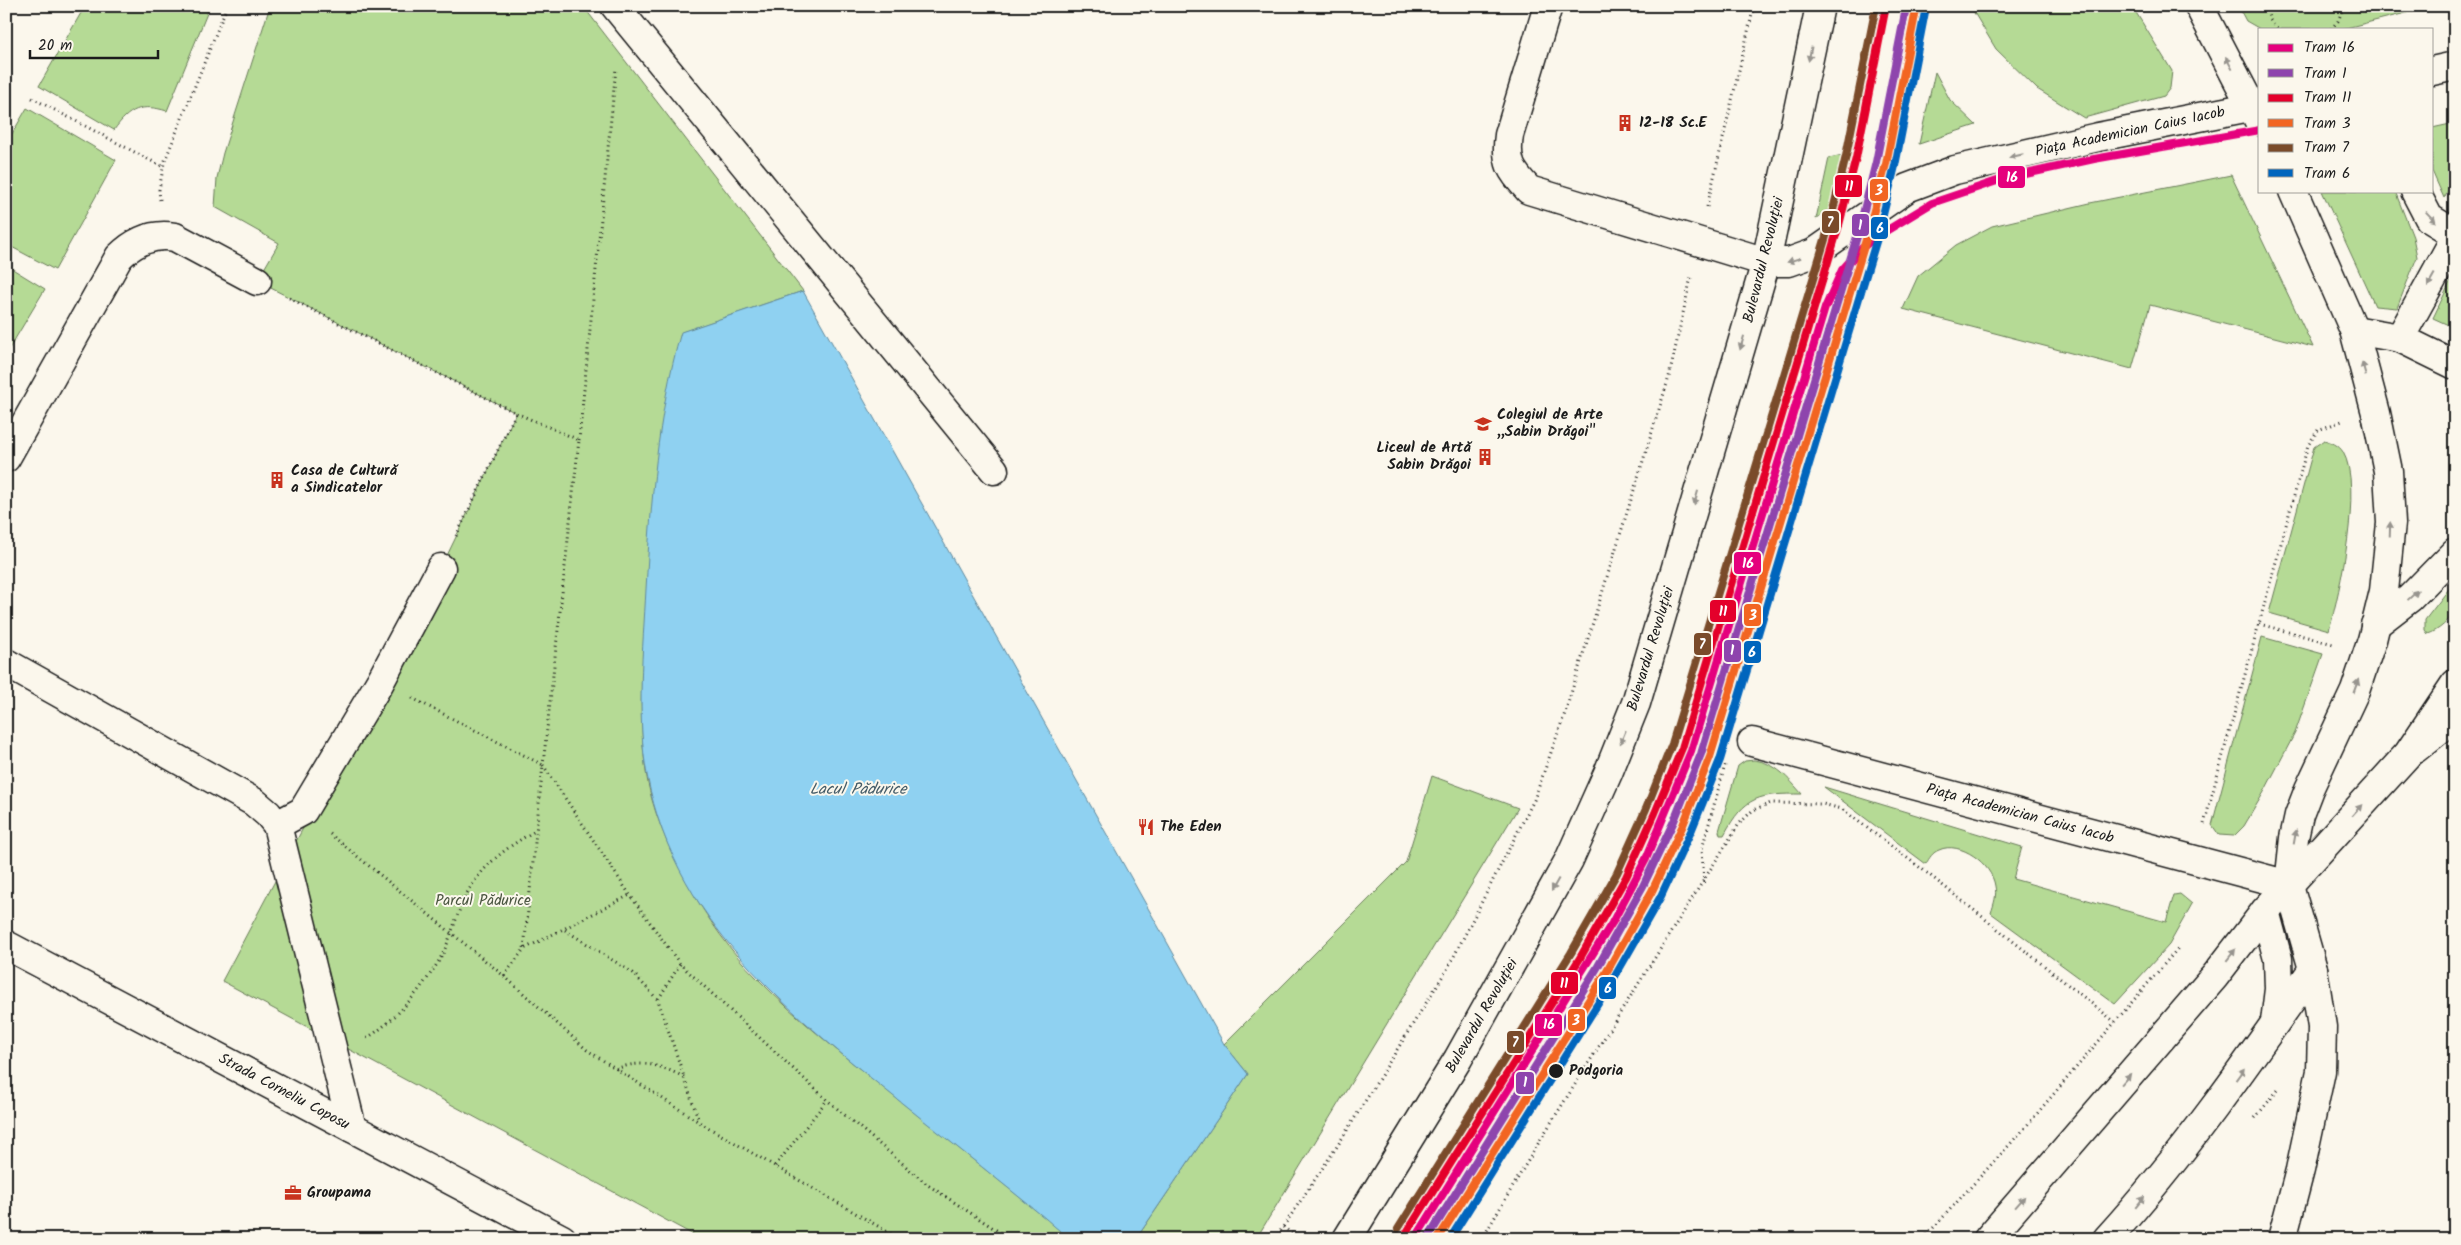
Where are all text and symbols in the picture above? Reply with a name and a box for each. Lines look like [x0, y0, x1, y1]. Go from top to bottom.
scale bar [30, 28, 158, 60]
legend [2258, 28, 2434, 192]
text: 20 m [38, 34, 72, 58]
text: Tram 16 [2304, 36, 2355, 60]
one-way arrow [1806, 46, 1814, 61]
one-way arrow [2225, 56, 2233, 70]
text: Tram 1 [2304, 62, 2347, 86]
text: Tram 11 [2304, 86, 2352, 110]
street label: Piața Academician Caius Iacob [2033, 100, 2227, 164]
place label: 12-18 Sc.E [1639, 111, 1708, 135]
text: Tram 3 [2304, 112, 2351, 136]
building icon: 12-18 Sc.E [1615, 113, 1635, 133]
text: Tram 7 [2304, 136, 2350, 160]
one-way arrow [2008, 152, 2023, 160]
text: Tram 6 [2304, 162, 2350, 186]
line badge: 16 [1997, 165, 2026, 189]
text: 16 [2006, 167, 2018, 189]
line badge: 11 [1834, 174, 1863, 198]
text: 11 [1845, 176, 1854, 198]
line badge: 3 [1869, 178, 1889, 202]
text: 3 [1874, 180, 1883, 202]
street label: Bulevardul Revoluției [1737, 193, 1792, 325]
line badge: 7 [1821, 210, 1840, 234]
one-way arrow [2425, 210, 2437, 222]
text: 7 [1827, 212, 1834, 234]
line badge: 1 [1851, 213, 1870, 237]
text: 1 [1858, 215, 1863, 237]
line badge: 6 [1870, 216, 1889, 240]
text: 6 [1876, 218, 1884, 240]
one-way arrow [1787, 256, 1802, 264]
one-way arrow [2427, 274, 2436, 287]
one-way arrow [1738, 335, 1746, 350]
one-way arrow [2360, 361, 2368, 376]
place label: Colegiul de Arte ,,Sabin Drăgoi" [1497, 403, 1603, 444]
school or university icon: Colegiul de Arte ,,Sabin Drăgoi" [1473, 414, 1493, 434]
place label: Liceul de Artă Sabin Drăgoi [1377, 436, 1473, 477]
building icon: Liceul de Artă Sabin Drăgoi [1475, 447, 1495, 467]
place label: Casa de Cultură a Sindicatelor [291, 459, 400, 500]
building icon: Casa de Cultură a Sindicatelor [267, 470, 287, 490]
one-way arrow [1692, 491, 1700, 506]
one-way arrow [2387, 520, 2395, 536]
line badge: 16 [1733, 551, 1762, 575]
text: 16 [1742, 553, 1754, 575]
street label: Bulevardul Revoluției [1621, 583, 1682, 714]
one-way arrow [2407, 589, 2419, 601]
line badge: 11 [1709, 599, 1737, 623]
text: 11 [1719, 601, 1728, 623]
line badge: 3 [1743, 603, 1762, 627]
text: 3 [1748, 605, 1757, 627]
line badge: 7 [1693, 632, 1712, 656]
text: 7 [1699, 634, 1706, 656]
line badge: 1 [1723, 639, 1742, 663]
text: 1 [1730, 640, 1735, 662]
line badge: 6 [1743, 640, 1762, 664]
text: 6 [1748, 642, 1756, 664]
one-way arrow [2353, 679, 2360, 694]
one-way arrow [1618, 730, 1626, 744]
water label: Lacul Pădurice [810, 777, 908, 802]
street label: Piața Academician Caius Iacob [1924, 777, 2117, 851]
one-way arrow [2351, 805, 2363, 817]
place label: The Eden [1160, 815, 1222, 839]
restaurant icon: The Eden [1136, 817, 1156, 837]
one-way arrow [2291, 828, 2299, 844]
one-way arrow [1551, 878, 1560, 892]
park label: Parcul Pădurice [435, 889, 531, 913]
one-way arrow [2226, 949, 2237, 962]
street label: Bulevardul Revoluției [1439, 953, 1525, 1078]
line badge: 11 [1550, 971, 1579, 995]
text: 11 [1560, 973, 1569, 995]
line badge: 6 [1598, 976, 1617, 1000]
text: 6 [1604, 978, 1612, 1000]
line badge: 3 [1567, 1008, 1586, 1032]
text: 3 [1571, 1010, 1580, 1032]
line badge: 16 [1534, 1013, 1563, 1037]
text: 16 [1543, 1014, 1555, 1036]
line badge: 7 [1506, 1030, 1525, 1054]
text: 7 [1512, 1032, 1519, 1054]
street label: Strada Corneliu Coposu [214, 1047, 354, 1137]
place label: Podgoria [1569, 1059, 1624, 1083]
marker: Podgoria [1547, 1062, 1565, 1080]
one-way arrow [2235, 1067, 2245, 1081]
line badge: 1 [1515, 1071, 1535, 1095]
text: 1 [1523, 1072, 1528, 1094]
one-way arrow [2121, 1072, 2132, 1085]
place label: Groupama [307, 1181, 372, 1205]
office icon: Groupama [283, 1183, 303, 1203]
one-way arrow [2014, 1196, 2026, 1208]
one-way arrow [2134, 1196, 2145, 1209]

